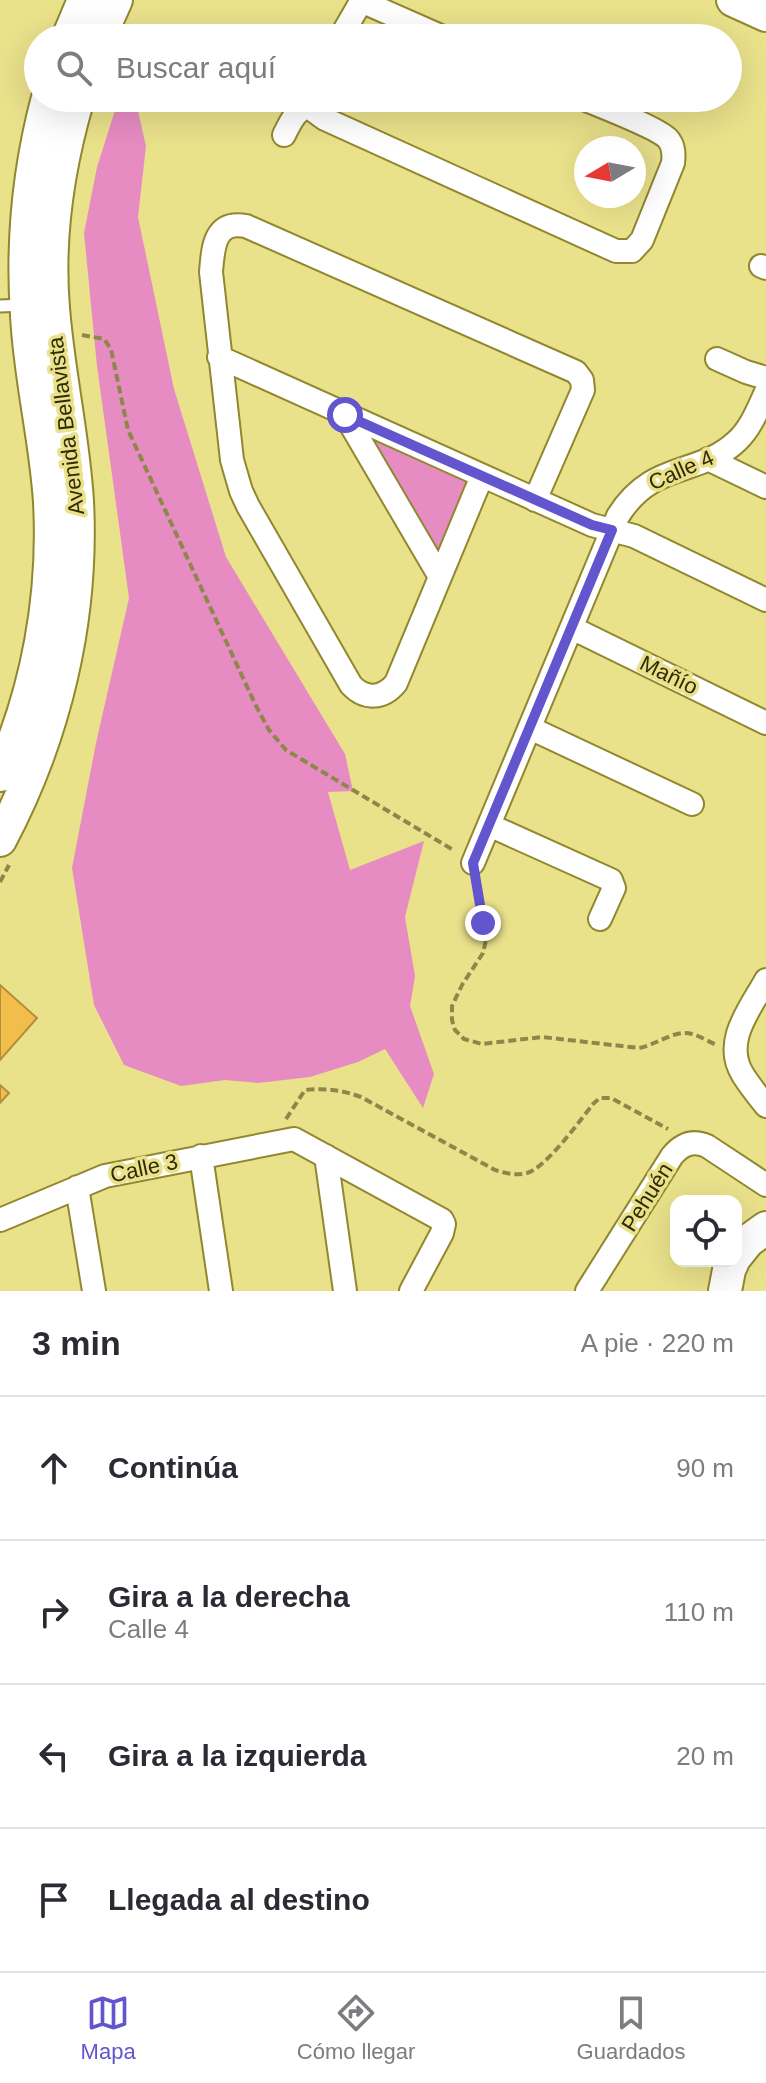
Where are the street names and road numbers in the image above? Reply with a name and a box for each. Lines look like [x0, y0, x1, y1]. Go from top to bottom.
street label: Avenida Bellavista [43, 335, 89, 517]
street label: Calle 4 [645, 445, 717, 495]
street label: Mañío [636, 650, 702, 700]
street label: Calle 3 [108, 1149, 180, 1187]
street label: Pehuén [616, 1158, 678, 1236]

